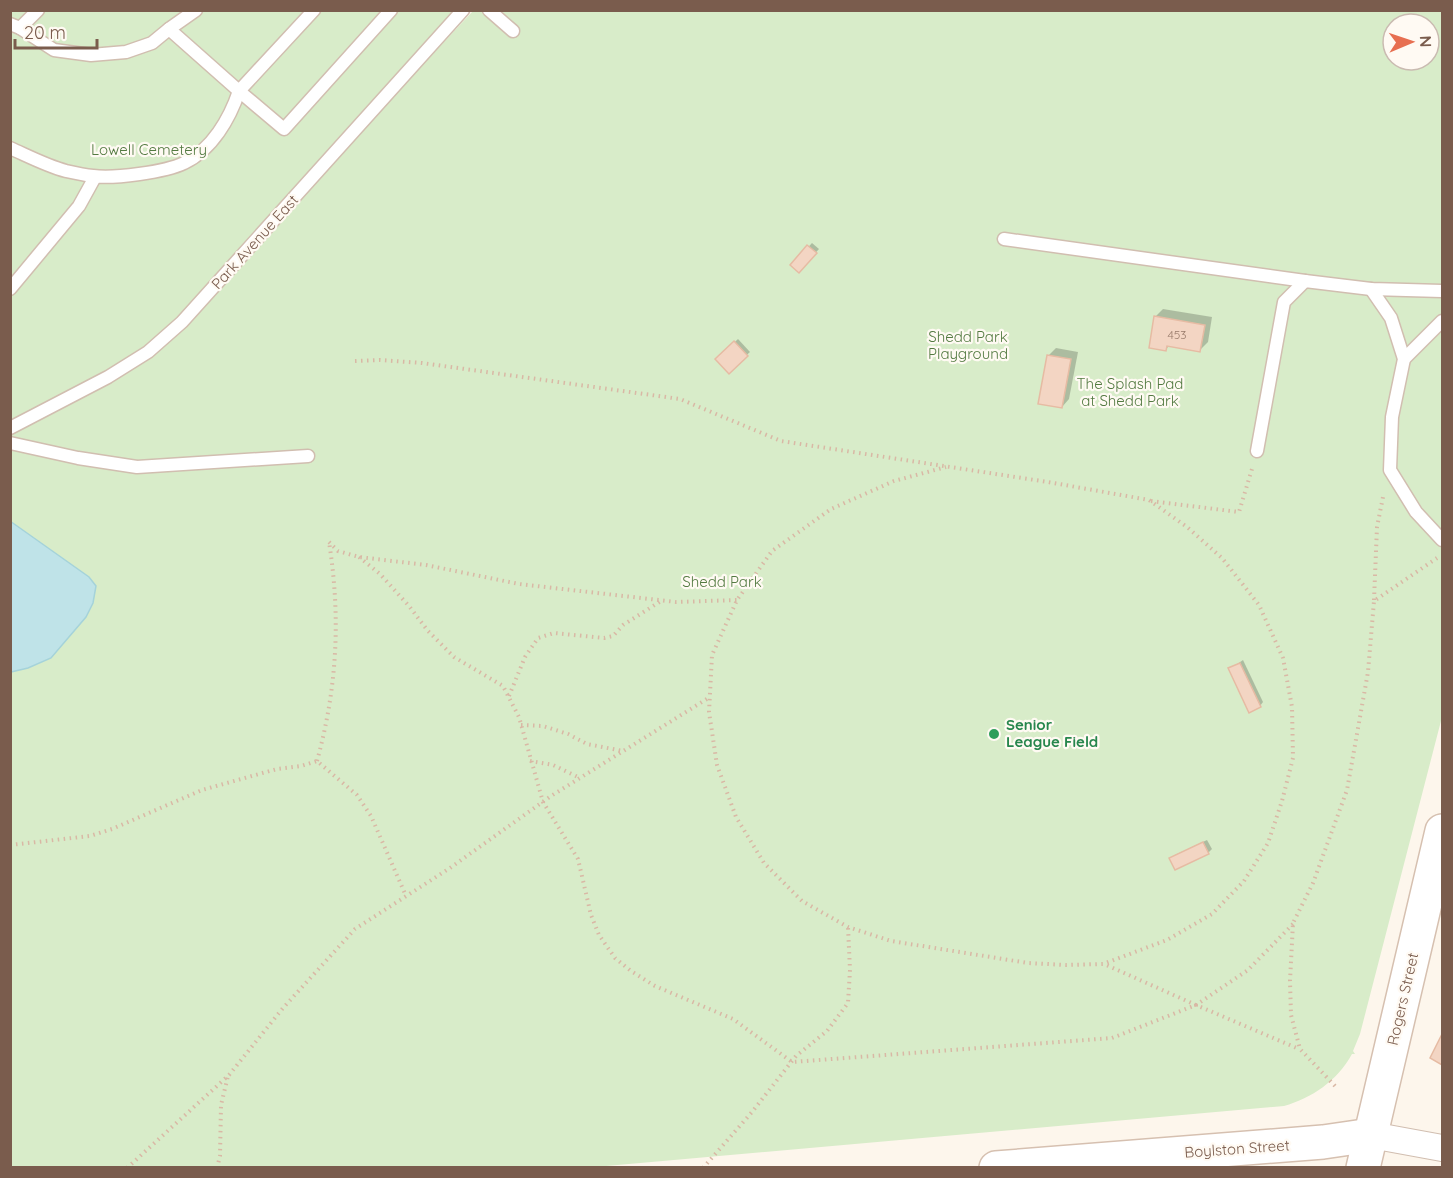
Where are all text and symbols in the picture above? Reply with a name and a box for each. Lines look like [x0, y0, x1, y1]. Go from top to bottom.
scale bar [15, 12, 98, 50]
north arrow [1381, 12, 1441, 72]
text: 20 m [24, 21, 66, 44]
text: N [1416, 35, 1436, 48]
park label: Lowell Cemetery [91, 140, 207, 159]
street label: Park Avenue East [207, 190, 302, 293]
park label: Shedd Park Playground [928, 327, 1008, 363]
house number: 453 [1167, 327, 1187, 342]
park label: The Splash Pad at Shedd Park [1077, 374, 1183, 410]
park label: Shedd Park [682, 572, 762, 591]
place label: Senior League Field [1006, 715, 1098, 751]
marker: Senior League Field [987, 727, 1001, 741]
street label: Rogers Street [1383, 951, 1422, 1047]
street label: Boylston Street [1184, 1135, 1290, 1162]

